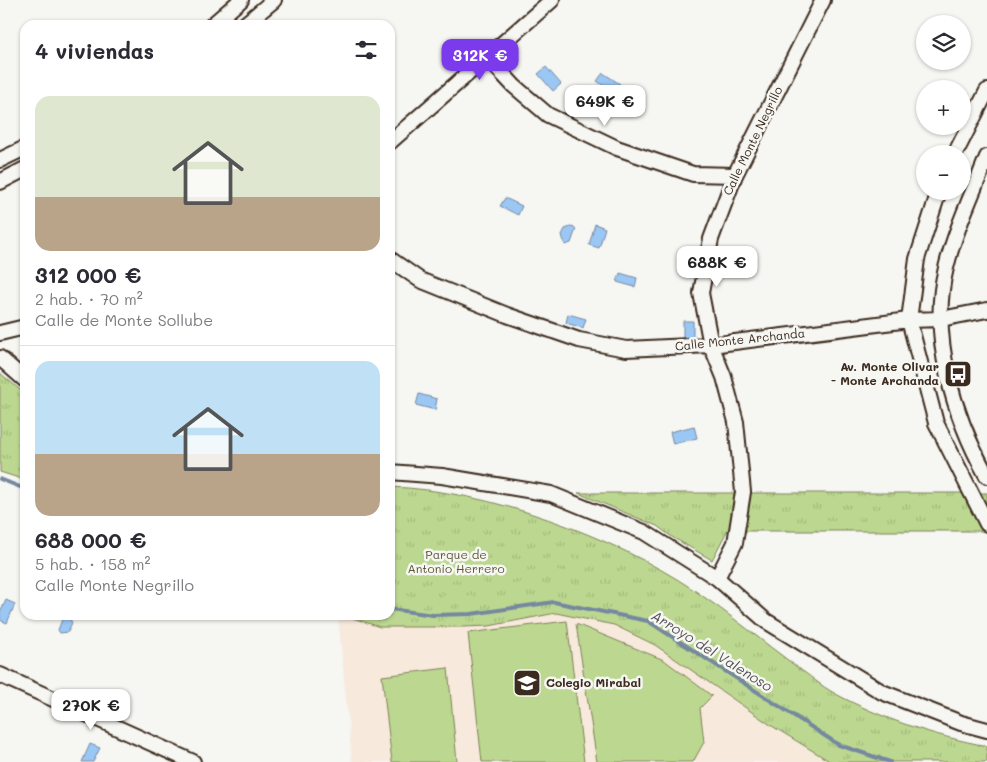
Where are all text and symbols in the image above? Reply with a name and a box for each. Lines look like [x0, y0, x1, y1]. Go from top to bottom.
map controls [916, 15, 971, 200]
button: layers [916, 15, 971, 70]
icon: filters [352, 36, 380, 64]
text: 4 viviendas [35, 37, 154, 64]
pin: 312K € [439, 38, 521, 81]
text: 312K € [453, 44, 507, 65]
button: + [916, 80, 971, 135]
street label: Calle Monte Negrillo [719, 83, 785, 198]
pin: 649K € [564, 84, 646, 127]
text: 649K € [576, 90, 634, 111]
icon: home [163, 128, 253, 218]
button: − [916, 145, 971, 200]
pin: 688K € [676, 246, 758, 288]
text: 688K € [688, 251, 746, 272]
text: 312 000 € [35, 261, 141, 288]
text: 2 hab. · 70 m² [35, 288, 143, 309]
text: Calle de Monte Sollube [35, 309, 213, 330]
street label: Calle Monte Archanda [674, 324, 806, 354]
place label: Av. Monte Olivar - Monte Archanda [831, 358, 939, 388]
bus stop icon: Av. Monte Olivar - Monte Archanda [943, 359, 973, 389]
icon: home [163, 394, 253, 484]
text: 688 000 € [35, 526, 146, 553]
park label: Parque de Antonio Herrero [407, 546, 505, 576]
text: 5 hab. · 158 m² [35, 553, 151, 574]
text: Calle Monte Negrillo [35, 574, 194, 595]
water label: Arroyo del Valenoso [648, 606, 776, 695]
school or university icon: Colegio Mirabal [512, 668, 542, 698]
place label: Colegio Mirabal [546, 674, 641, 690]
pin: 270K € [50, 688, 132, 731]
text: 270K € [62, 694, 120, 715]

